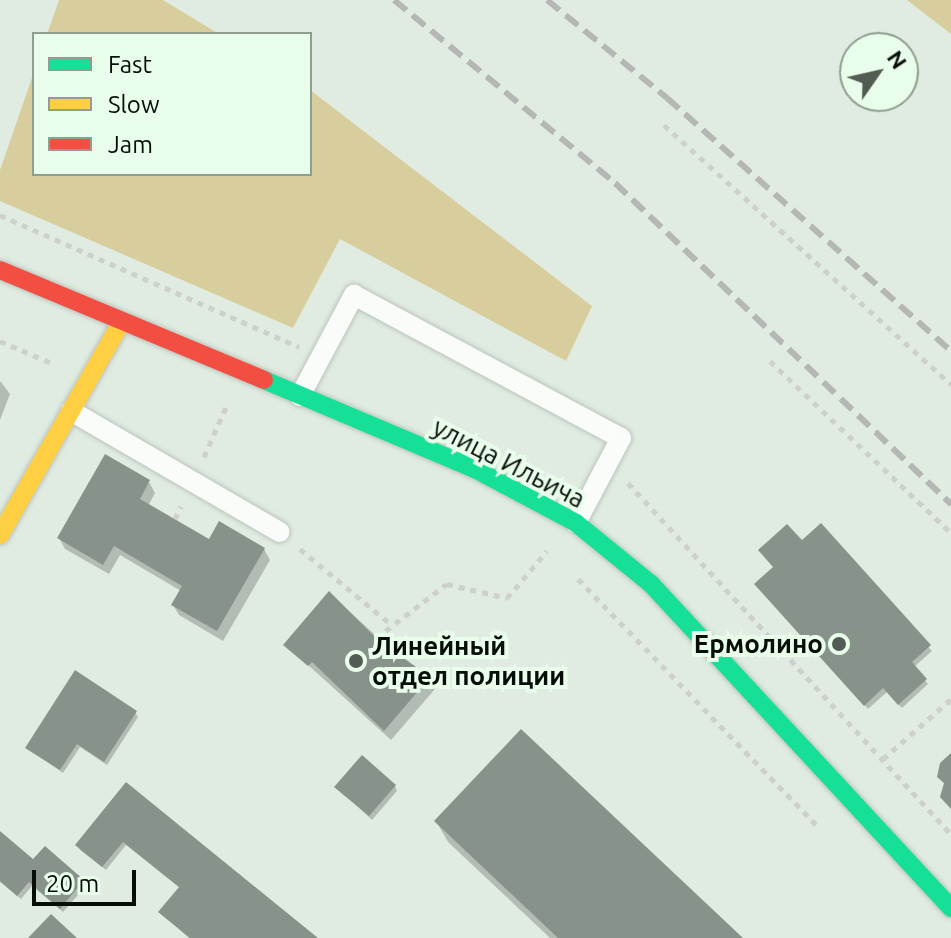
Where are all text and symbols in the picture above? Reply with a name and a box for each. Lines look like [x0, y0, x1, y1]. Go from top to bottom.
legend [32, 32, 312, 176]
north arrow [839, 32, 919, 112]
text: N [883, 46, 913, 73]
text: Fast [108, 51, 152, 78]
text: Slow [108, 91, 160, 118]
text: Jam [108, 131, 153, 158]
street label: улица Ильича [428, 411, 590, 515]
place label: Ермолино [694, 628, 823, 660]
place label: Линейный отдел полиции [372, 630, 565, 692]
marker: Ермолино [830, 635, 848, 653]
marker: Линейный отдел полиции [347, 652, 365, 670]
scale bar [36, 854, 140, 904]
text: 20 m [46, 870, 99, 897]

